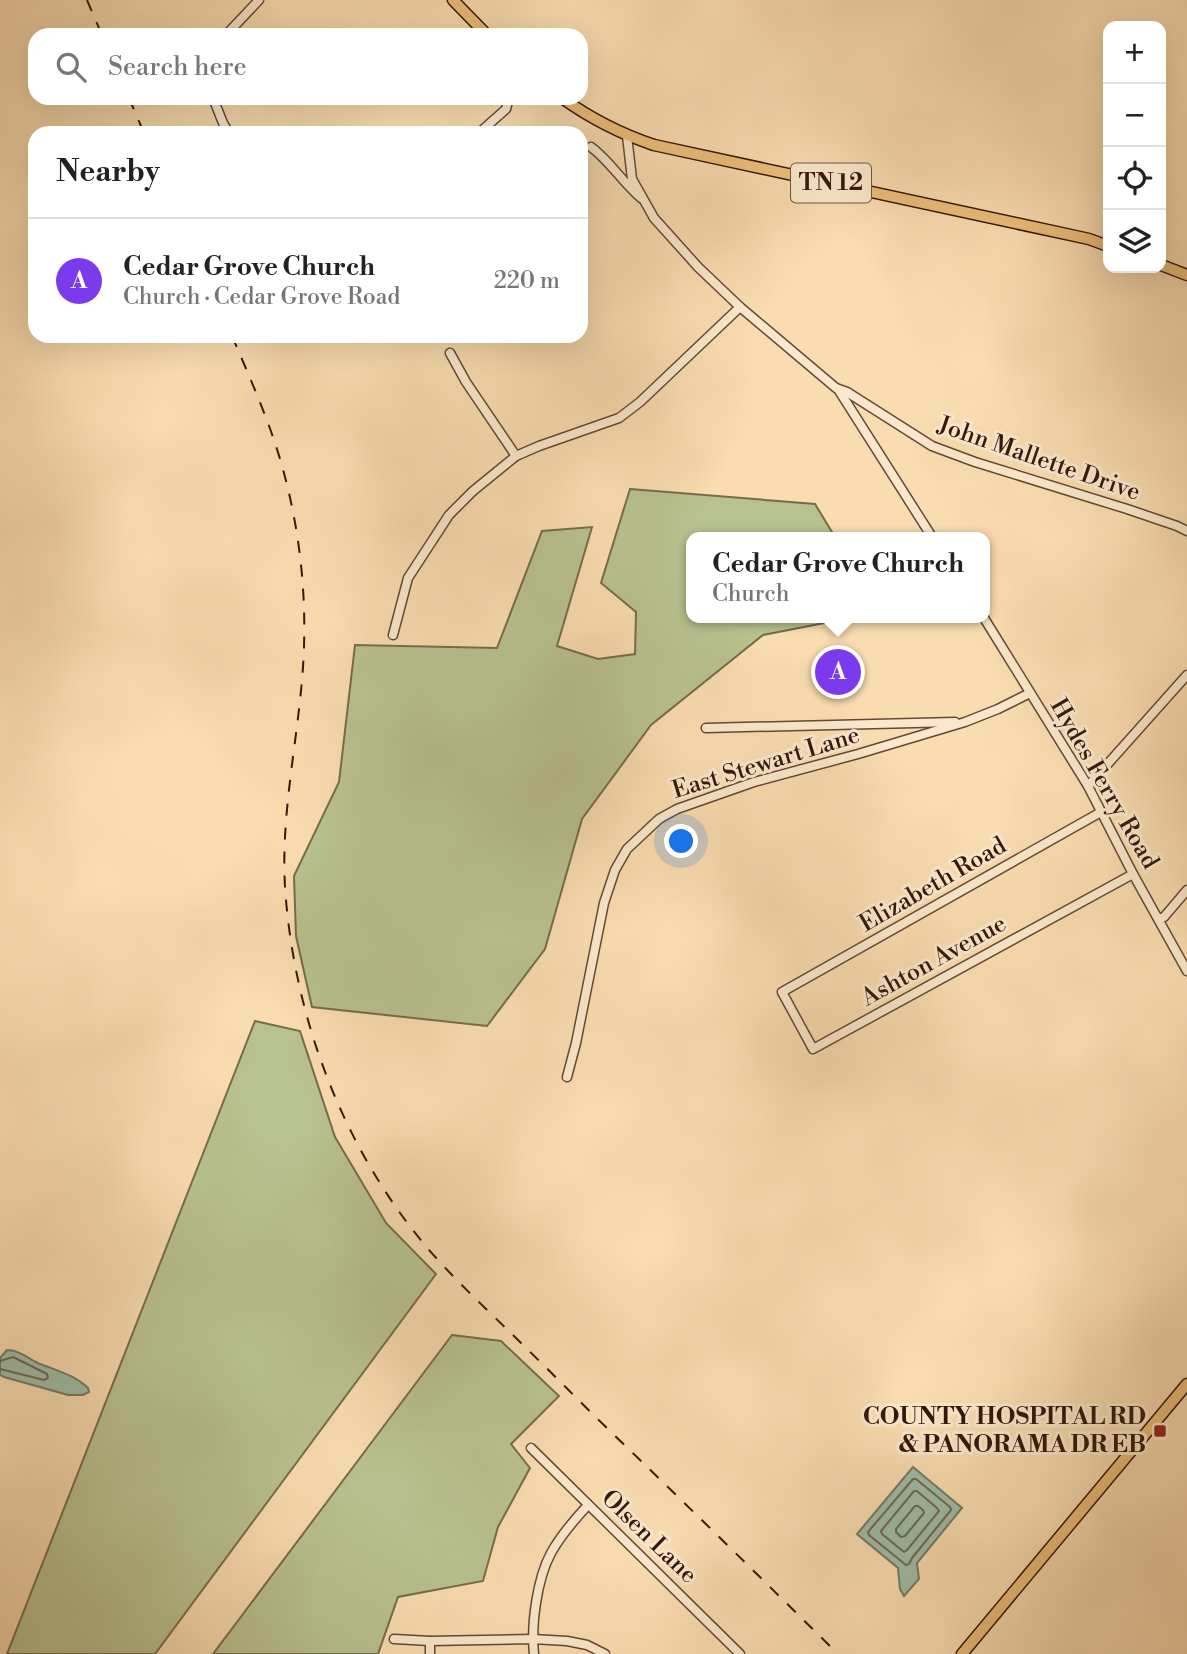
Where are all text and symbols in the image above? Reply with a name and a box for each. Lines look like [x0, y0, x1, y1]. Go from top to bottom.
map controls [1103, 21, 1166, 273]
button: + [1103, 21, 1166, 84]
search box [28, 28, 588, 105]
icon: search [52, 48, 90, 86]
text: Search here [108, 51, 247, 83]
button: − [1103, 84, 1166, 147]
button: locate [1103, 147, 1166, 210]
text: Nearby [56, 153, 160, 191]
road number: TN 12 [791, 164, 871, 202]
button: layers [1103, 210, 1166, 273]
text: Cedar Grove Church [123, 251, 375, 283]
text: A [71, 267, 87, 295]
text: 220 m [494, 267, 560, 295]
text: Church · Cedar Grove Road [123, 283, 400, 311]
street label: John Mallette Drive [933, 410, 1144, 508]
popup [686, 532, 990, 623]
text: Cedar Grove Church [712, 548, 964, 580]
text: Church [712, 580, 789, 608]
pin: A [815, 646, 861, 698]
street label: Hydes Ferry Road [1043, 693, 1165, 875]
street label: East Stewart Lane [668, 720, 864, 806]
your location [664, 824, 698, 858]
street label: Elizabeth Road [854, 831, 1012, 939]
street label: Ashton Avenue [855, 909, 1012, 1014]
place label: COUNTY HOSPITAL RD & PANORAMA DR EB [863, 1402, 1146, 1460]
marker: COUNTY HOSPITAL RD & PANORAMA DR EB [1152, 1423, 1168, 1439]
street label: Olsen Lane [595, 1484, 703, 1590]

